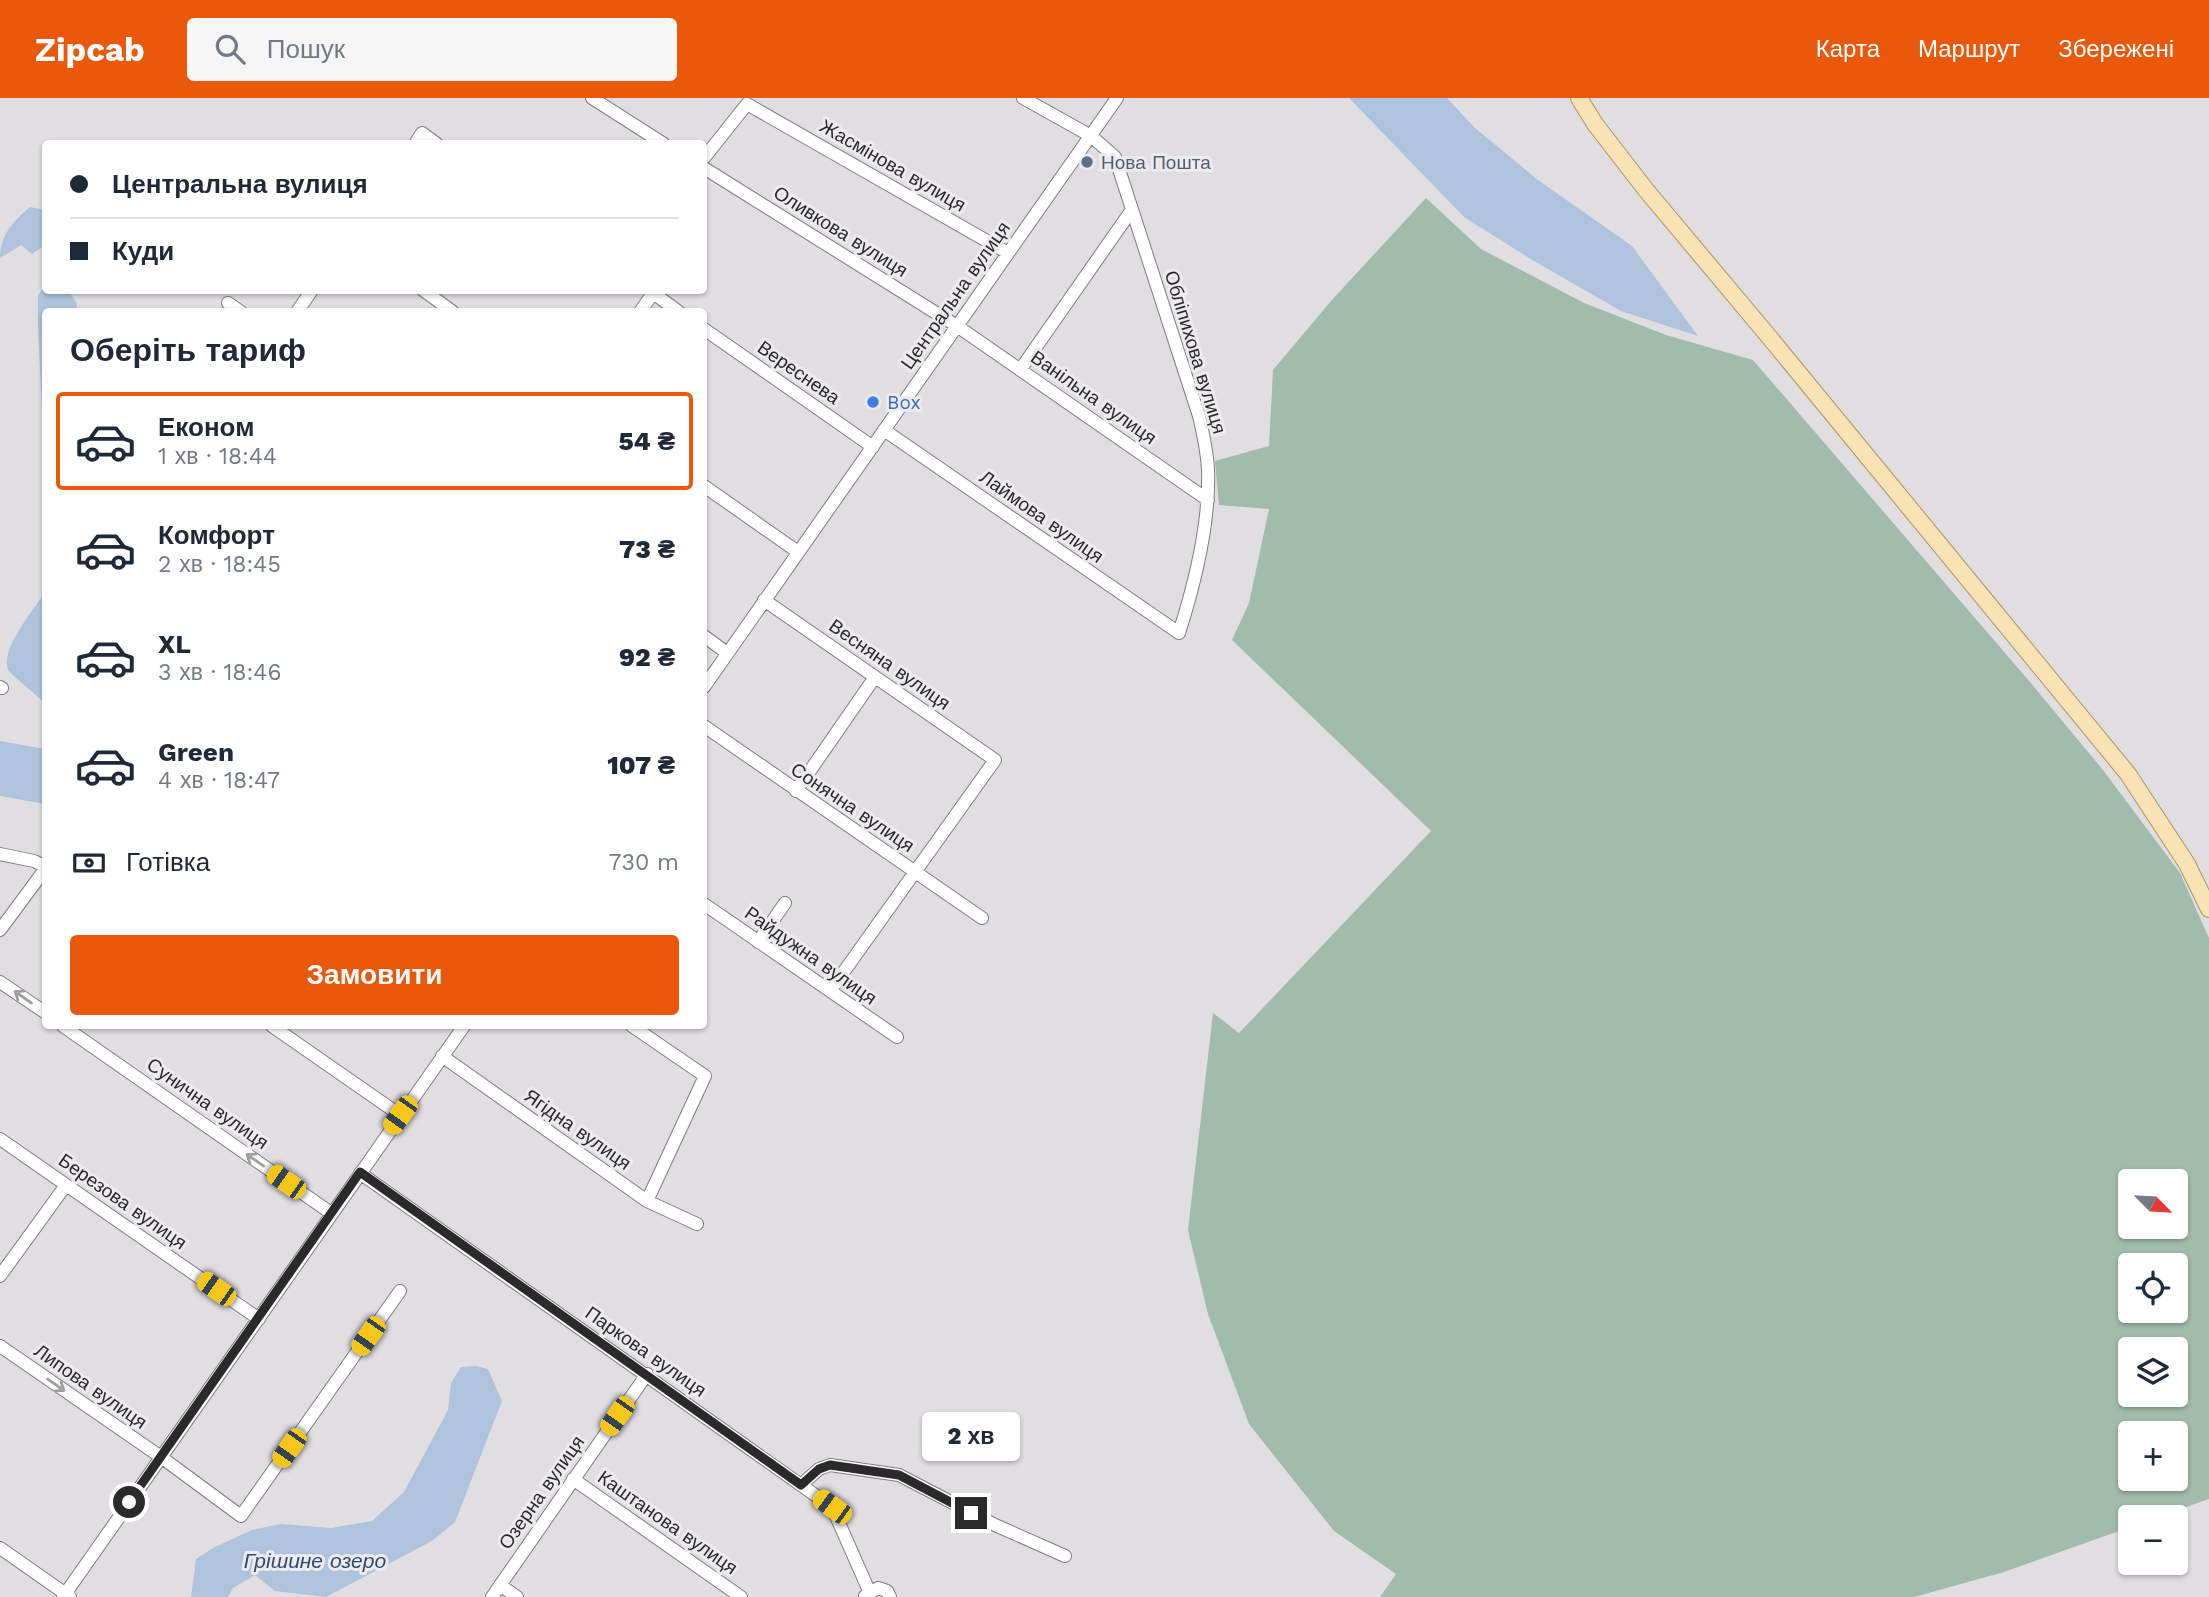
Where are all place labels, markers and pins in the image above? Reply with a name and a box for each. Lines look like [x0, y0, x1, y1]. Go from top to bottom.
place label: Нова Пошта [1101, 151, 1211, 174]
marker: Нова Пошта [1079, 154, 1095, 170]
place label: Box [887, 391, 921, 414]
marker: Box [865, 394, 881, 410]

